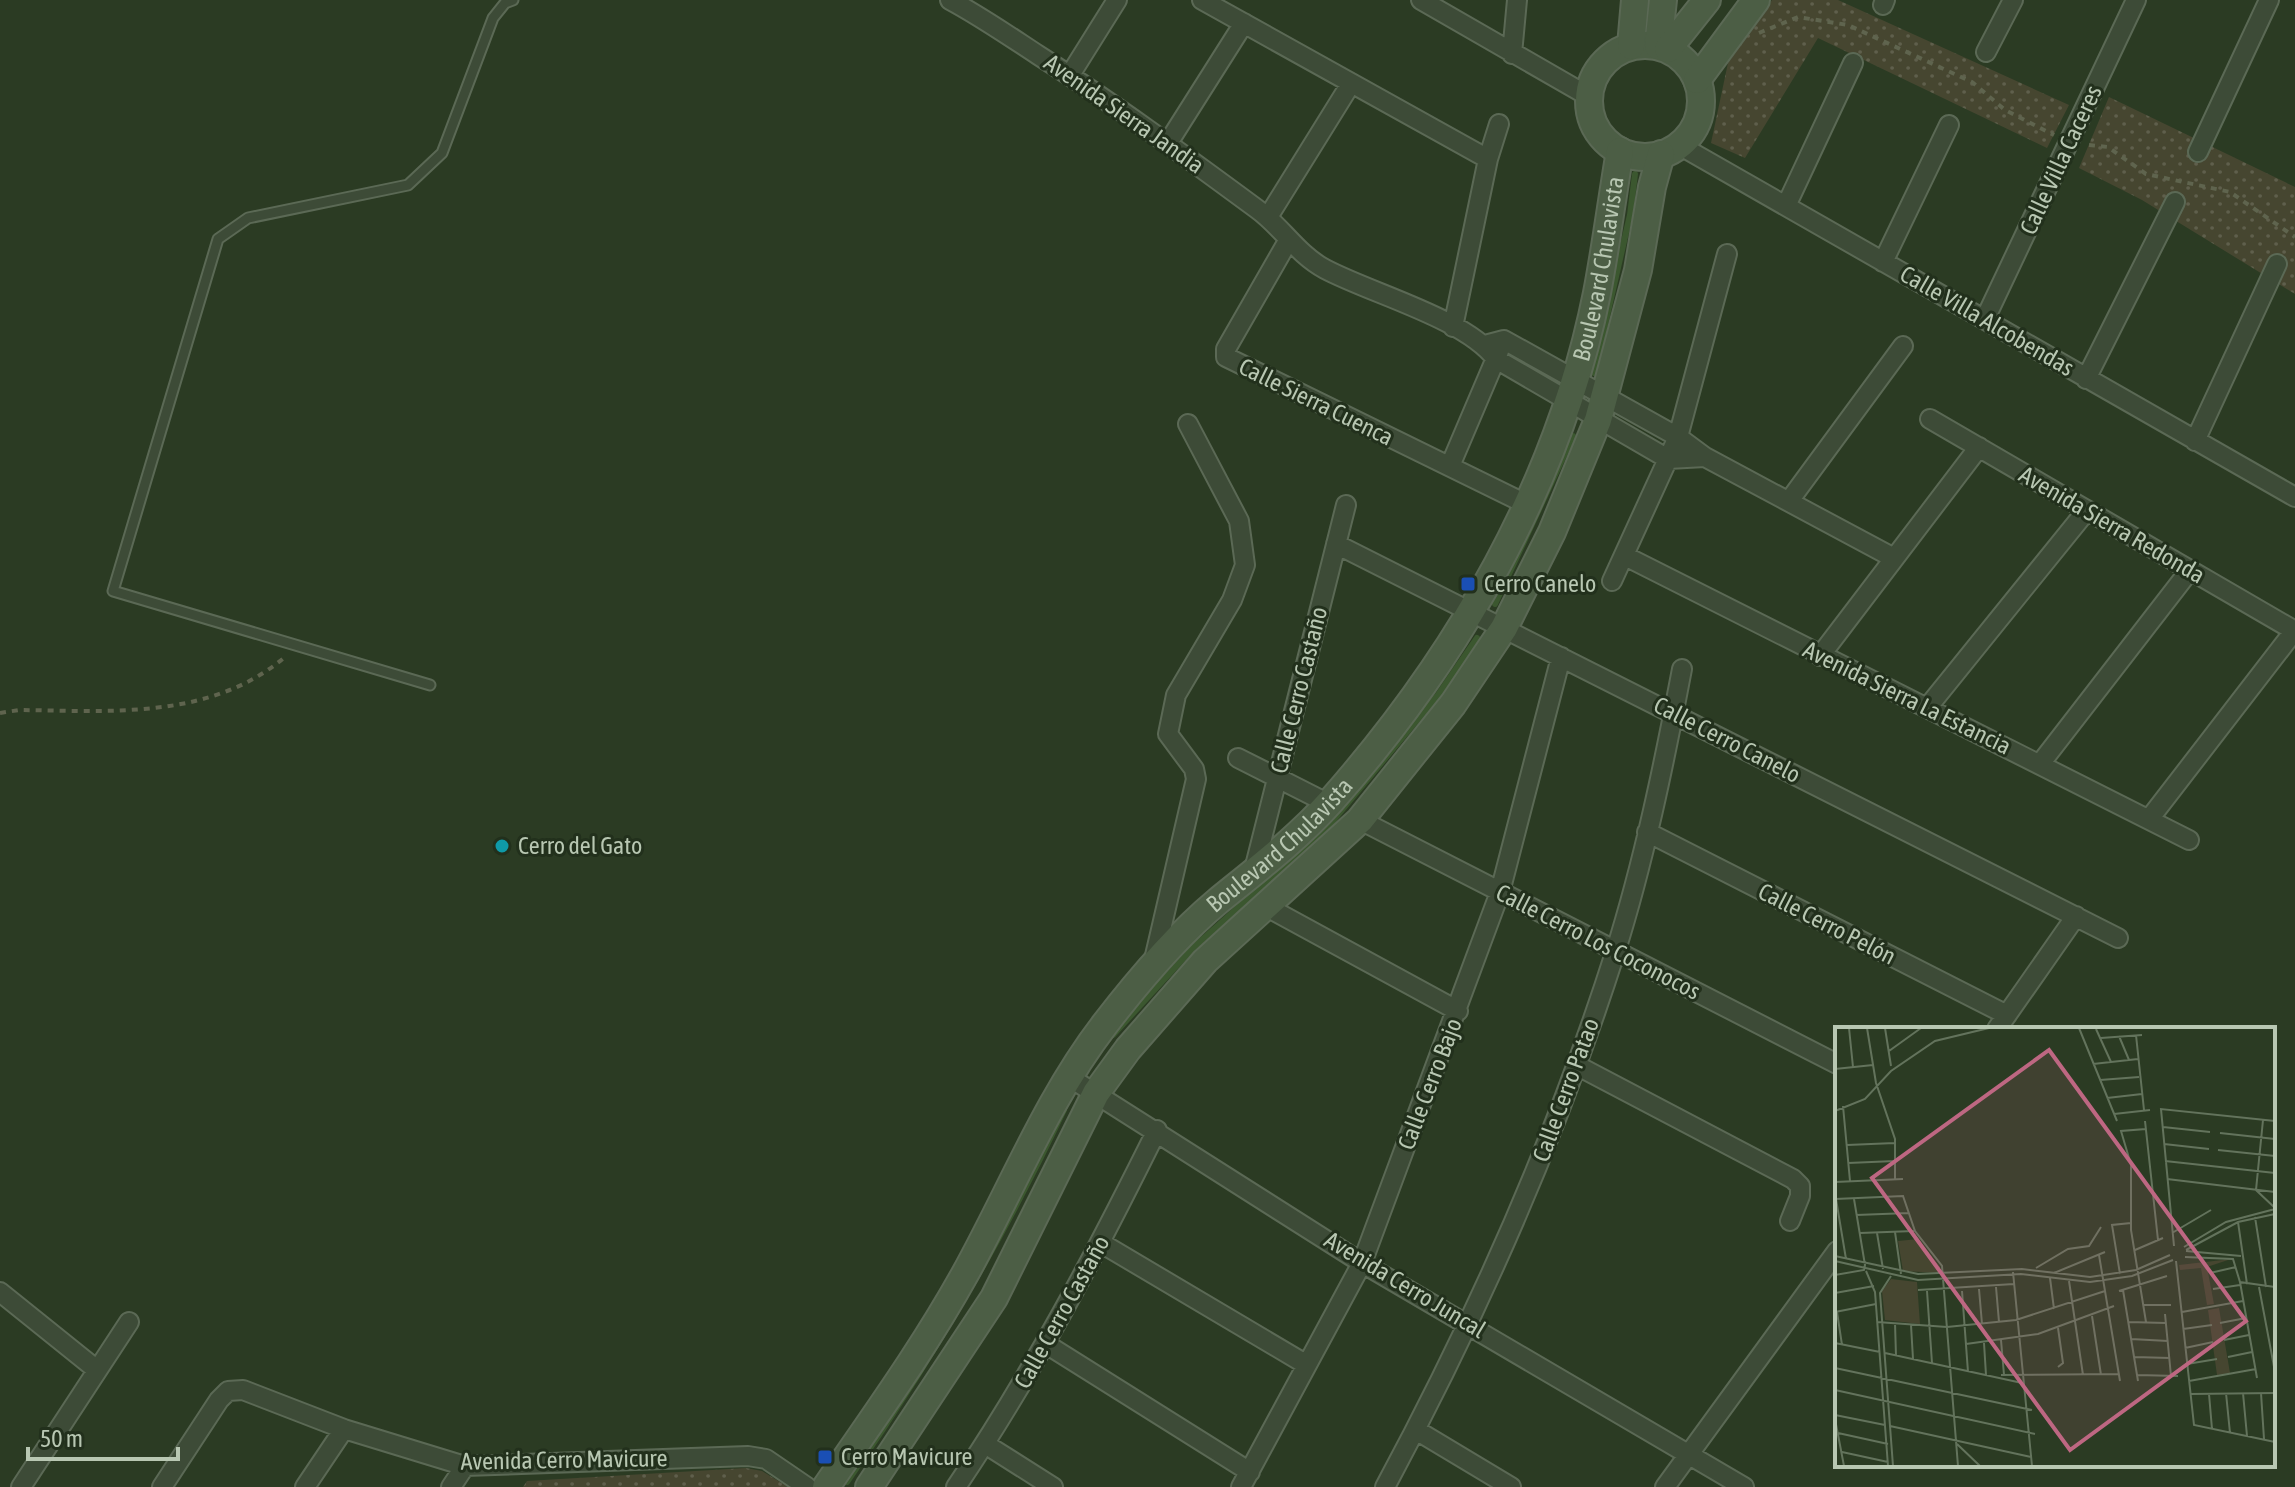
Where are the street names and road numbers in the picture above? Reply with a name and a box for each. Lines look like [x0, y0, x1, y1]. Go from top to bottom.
street label: Avenida Sierra Jandia [1039, 48, 1209, 179]
street label: Calle Villa Caceres [2014, 81, 2107, 239]
street label: Boulevard Chulavista [1567, 174, 1629, 364]
street label: Calle Villa Alcobendas [1896, 260, 2079, 381]
street label: Calle Sierra Cuenca [1235, 353, 1398, 451]
street label: Avenida Sierra Redonda [2015, 460, 2210, 589]
street label: Calle Cerro Castaño [1265, 604, 1332, 776]
street label: Avenida Sierra La Estancia [1799, 636, 2015, 760]
street label: Calle Cerro Canelo [1649, 691, 1805, 788]
street label: Boulevard Chulavista [1201, 772, 1358, 918]
street label: Calle Cerro Pelón [1754, 877, 1900, 970]
street label: Calle Cerro Los Coconocos [1492, 878, 1705, 1005]
street label: Calle Cerro Bajo [1392, 1014, 1467, 1153]
street label: Calle Cerro Patao [1527, 1014, 1604, 1165]
street label: Avenida Cerro Juncal [1320, 1226, 1491, 1344]
street label: Calle Cerro Castaño [1008, 1231, 1115, 1393]
street label: Avenida Cerro Mavicure [460, 1444, 668, 1475]

